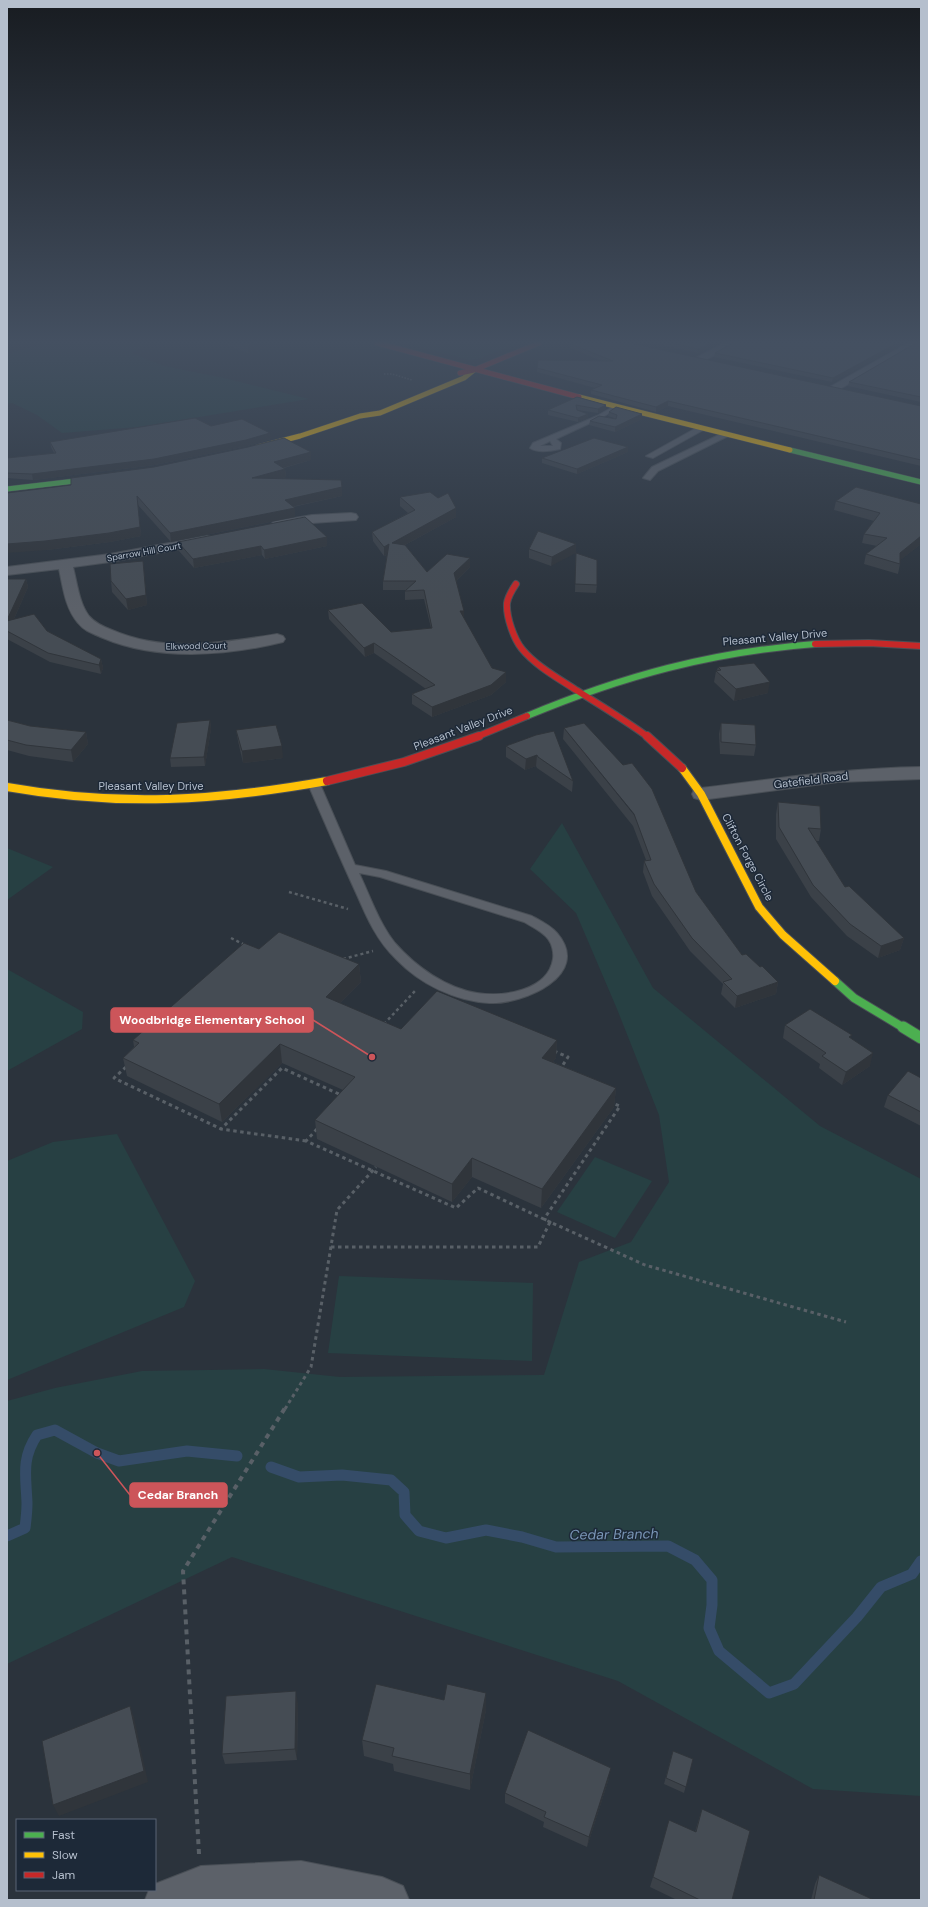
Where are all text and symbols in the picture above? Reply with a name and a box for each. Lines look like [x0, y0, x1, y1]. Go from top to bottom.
street label: Sparrow Hill Court [106, 539, 183, 564]
street label: Pleasant Valley Drive [722, 625, 828, 649]
street label: Elkwood Court [165, 639, 227, 653]
street label: Pleasant Valley Drive [412, 703, 514, 753]
street label: Gatefield Road [773, 768, 849, 792]
street label: Pleasant Valley Drive [99, 779, 203, 793]
street label: Clifton Forge Circle [719, 811, 777, 903]
callout: Woodbridge Elementary School [111, 1008, 313, 1032]
text: Woodbridge Elementary School [119, 1012, 305, 1028]
callout: Cedar Branch [130, 1483, 227, 1507]
text: Cedar Branch [138, 1487, 218, 1503]
water label: Cedar Branch [569, 1524, 659, 1544]
legend [16, 1819, 156, 1891]
text: Fast [52, 1827, 75, 1843]
text: Slow [52, 1847, 78, 1863]
text: Jam [52, 1867, 75, 1883]

